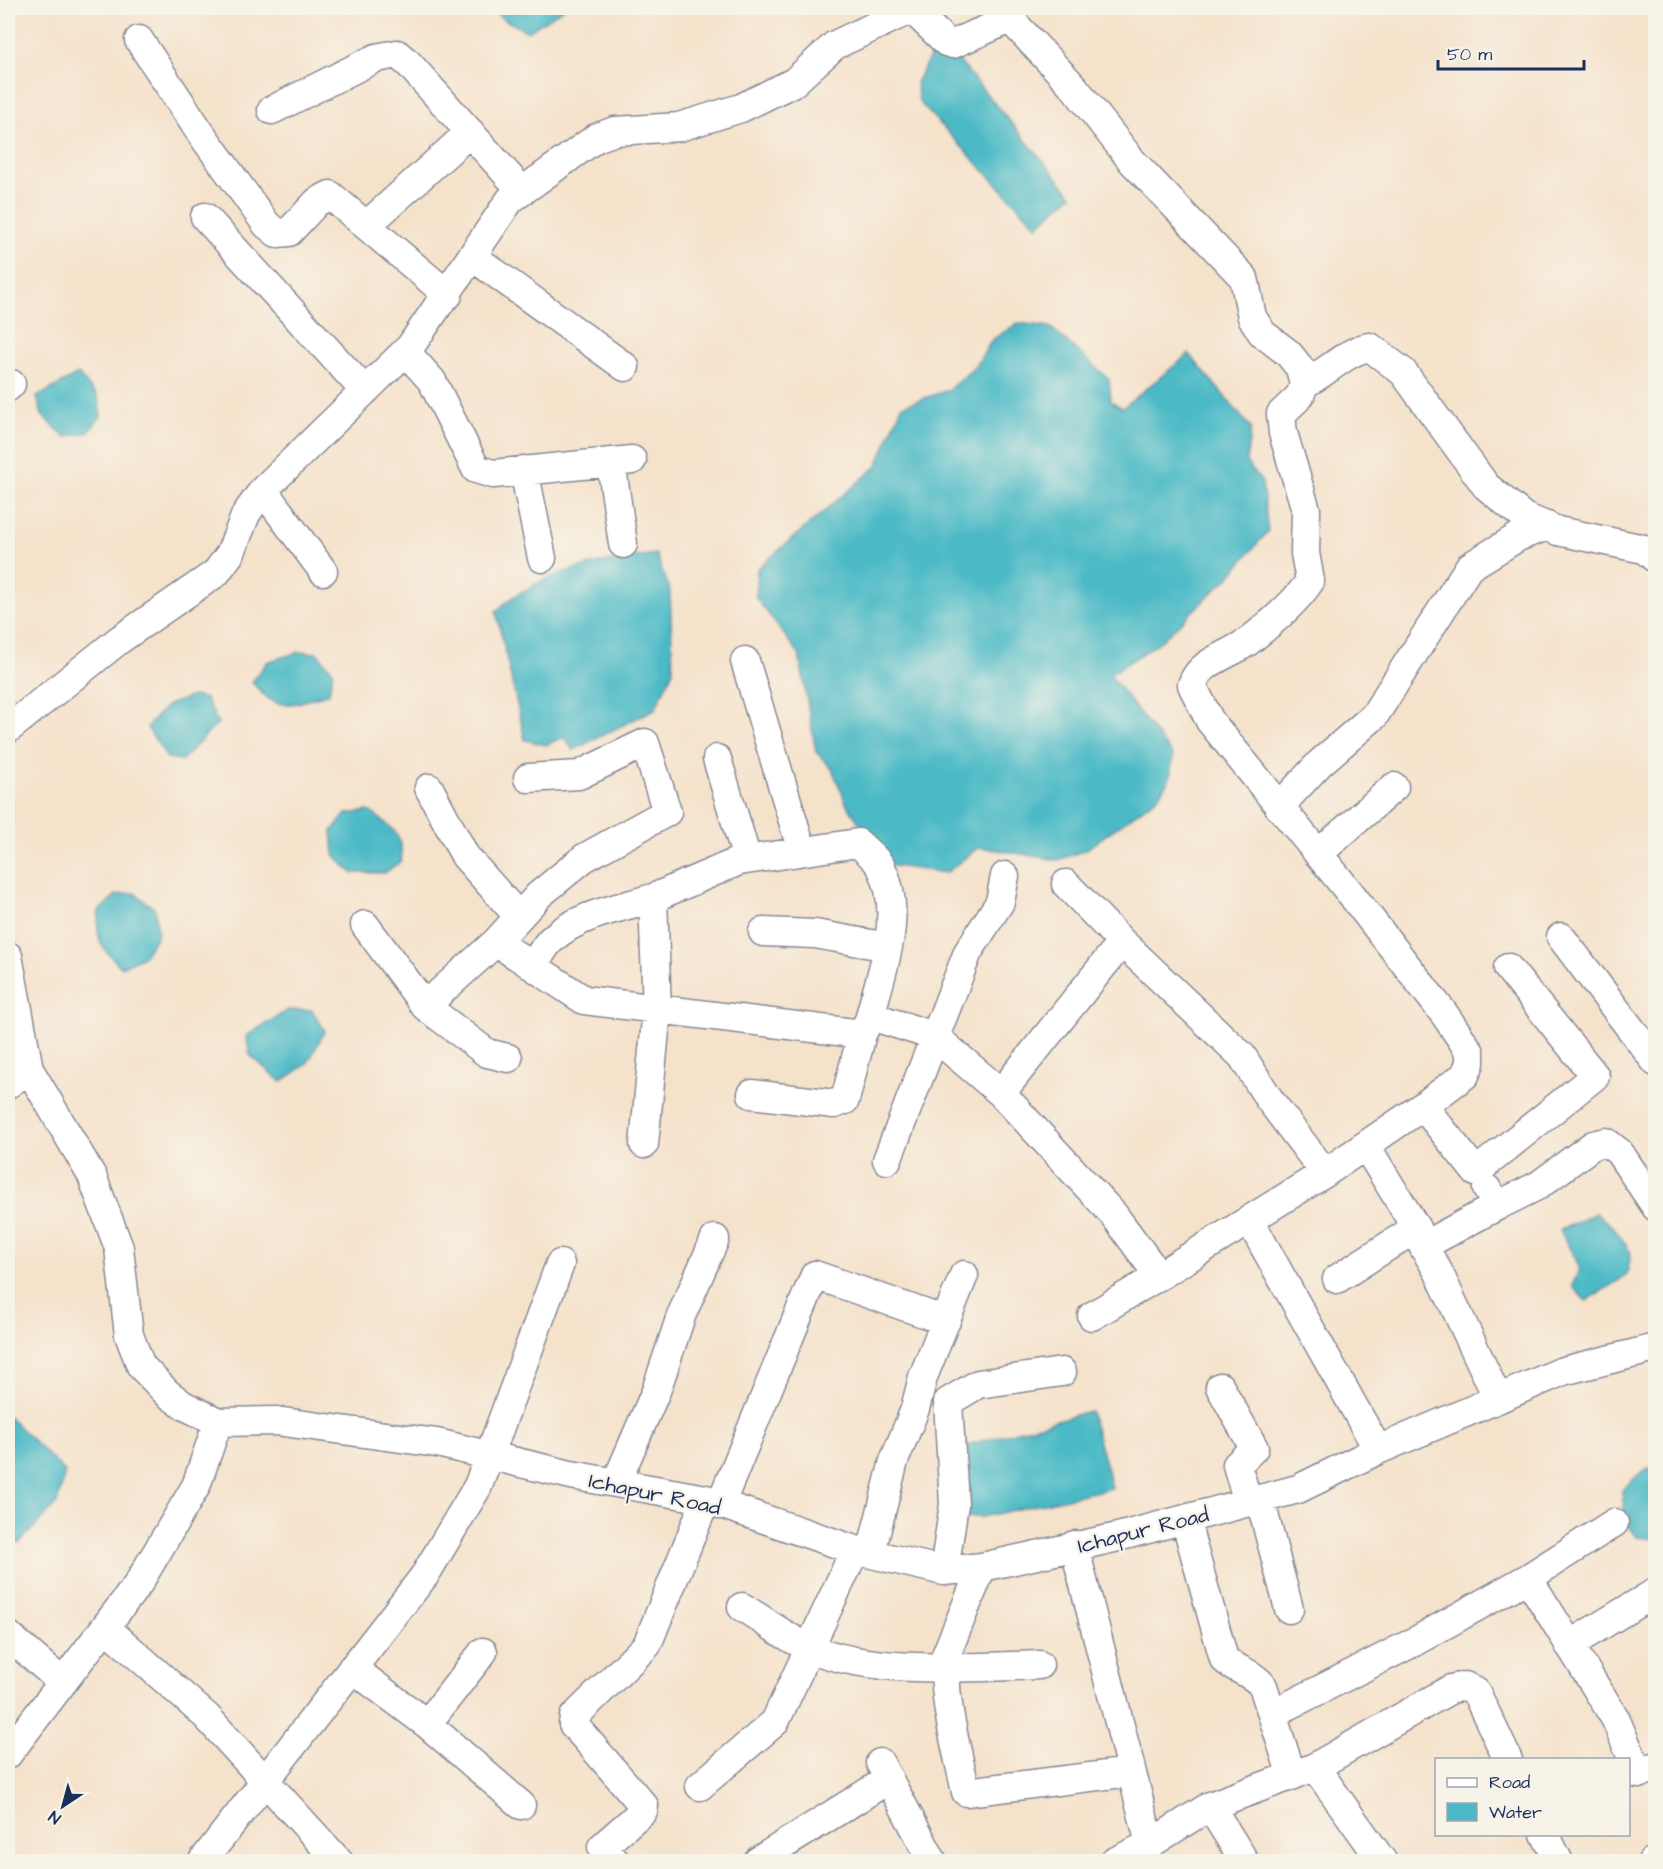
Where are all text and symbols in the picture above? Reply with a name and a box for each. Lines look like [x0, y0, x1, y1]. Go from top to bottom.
scale bar [1438, 33, 1584, 71]
text: 50 m [1447, 42, 1492, 67]
street label: Ichapur Road [586, 1465, 724, 1524]
street label: Ichapur Road [1074, 1499, 1212, 1562]
legend [1435, 1758, 1630, 1836]
text: Road [1489, 1770, 1530, 1795]
north arrow [33, 1776, 93, 1836]
text: Water [1489, 1800, 1542, 1825]
text: N [44, 1805, 65, 1829]

